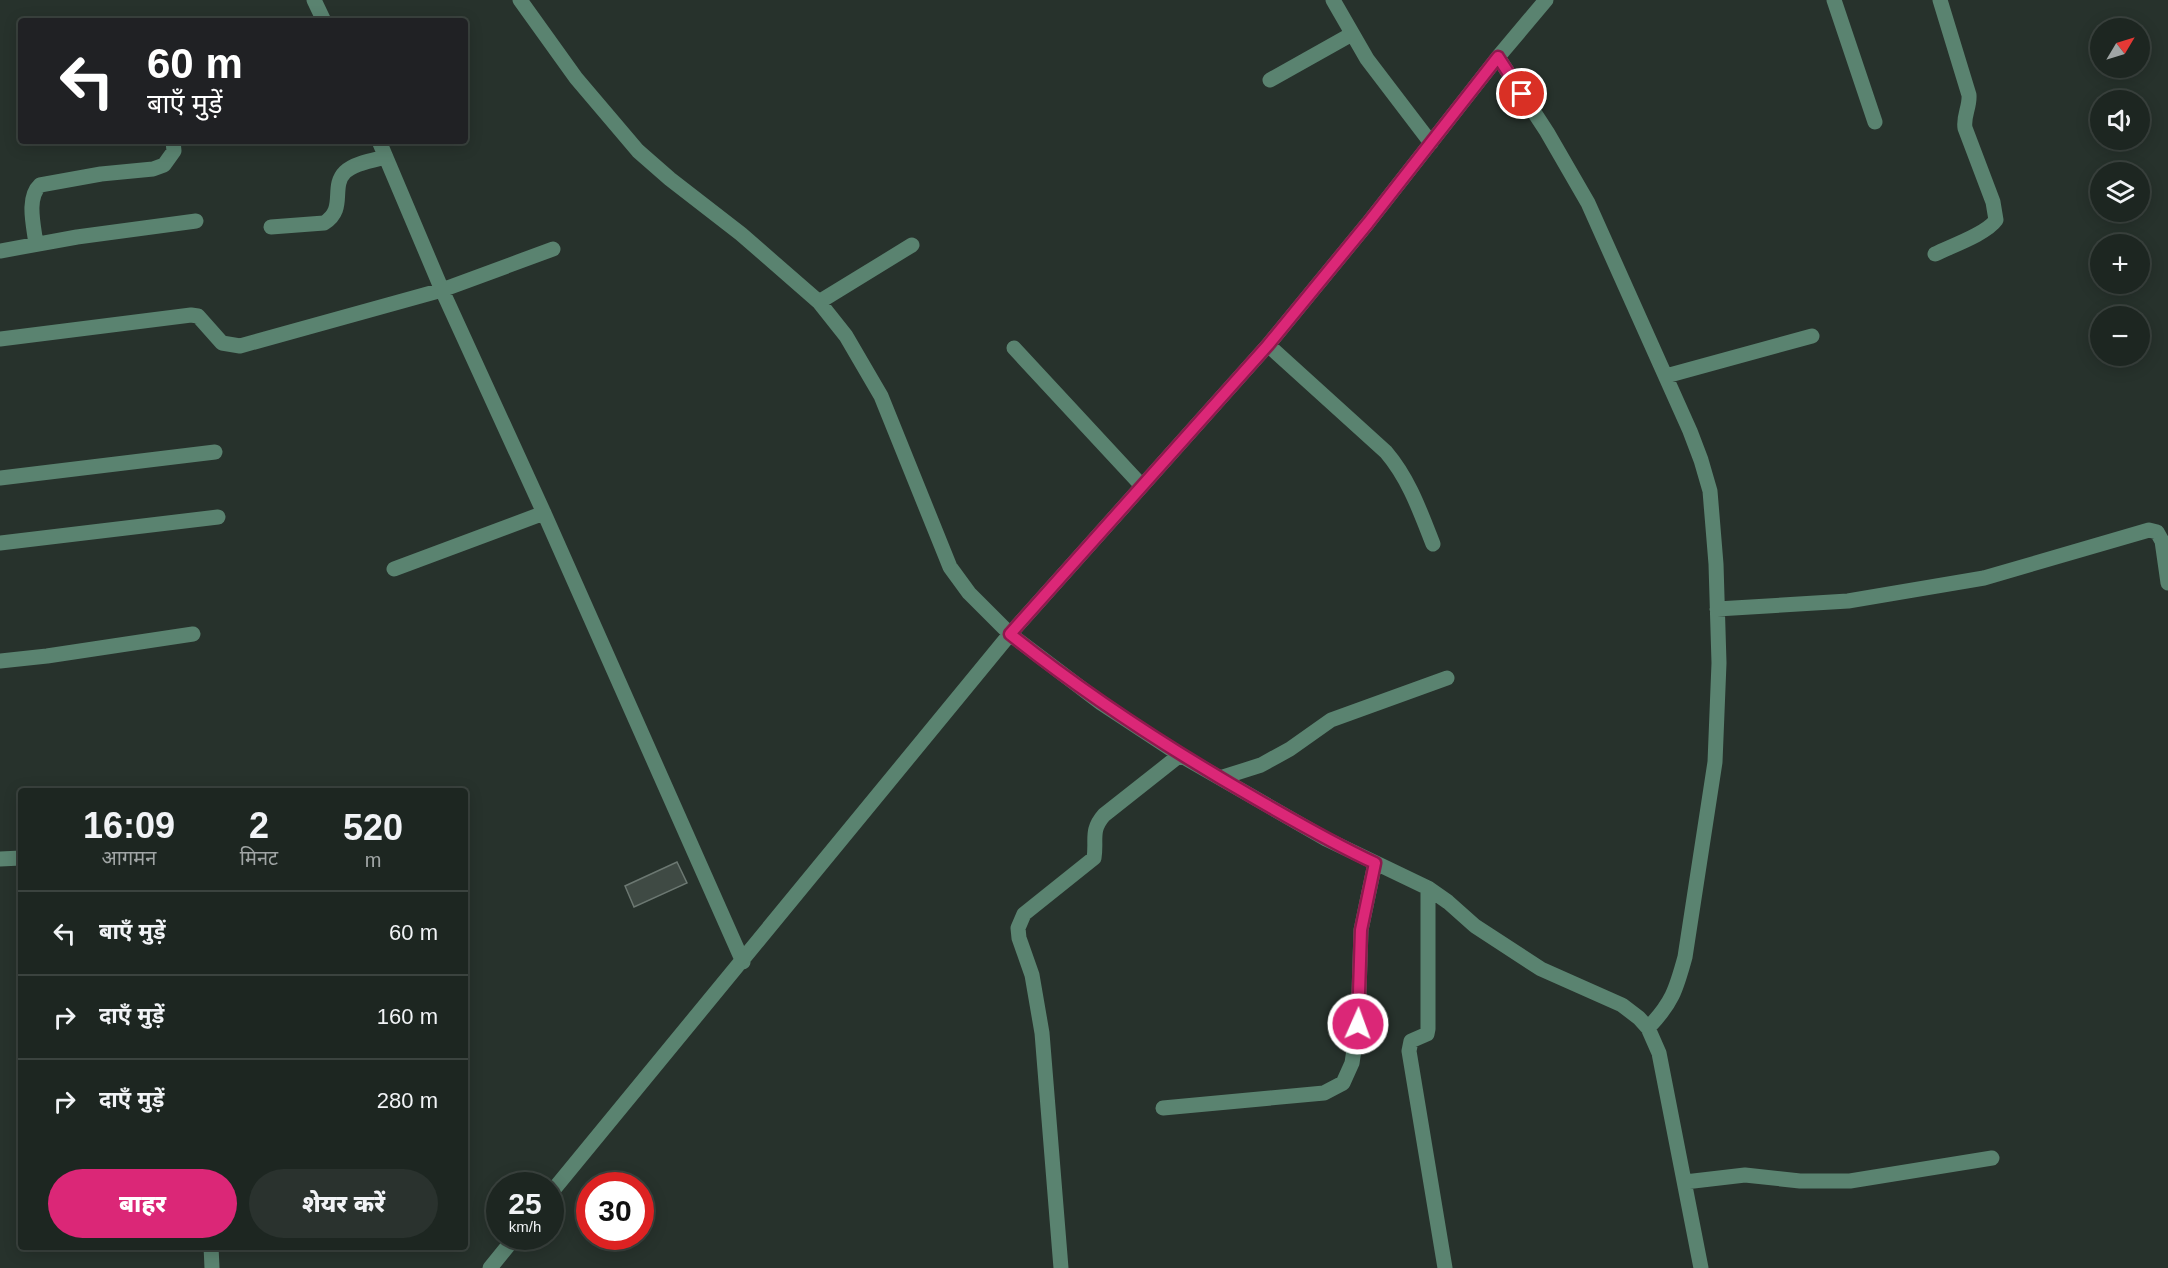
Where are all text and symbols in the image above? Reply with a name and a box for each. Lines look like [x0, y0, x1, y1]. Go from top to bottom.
north arrow [2090, 18, 2150, 78]
map controls [2090, 18, 2150, 366]
text: 60 m [147, 40, 243, 87]
icon: left [48, 42, 126, 120]
pin [1496, 68, 1547, 119]
icon: arrive [1505, 77, 1538, 110]
text: बाएँ मुड़ें [147, 89, 222, 119]
button: sound [2090, 90, 2150, 150]
button: layers [2090, 162, 2150, 222]
button: + [2090, 234, 2150, 294]
button: − [2090, 306, 2150, 366]
text: 16:09 [83, 805, 175, 846]
text: 2 [249, 805, 269, 846]
text: 520 [343, 807, 403, 848]
text: आगमन [102, 847, 156, 869]
text: मिनट [240, 847, 278, 869]
text: m [365, 849, 381, 871]
icon: left [48, 917, 81, 950]
text: बाएँ मुड़ें [99, 919, 165, 944]
text: 60 m [389, 920, 438, 945]
position arrow [1326, 992, 1390, 1056]
icon: right [48, 1001, 81, 1034]
text: दाएँ मुड़ें [99, 1003, 164, 1028]
text: 160 m [377, 1004, 438, 1029]
icon: right [48, 1085, 81, 1118]
text: दाएँ मुड़ें [99, 1087, 164, 1112]
text: 280 m [377, 1088, 438, 1113]
button: बाहर [48, 1169, 237, 1238]
button: शेयर करें [249, 1169, 438, 1238]
speed limit sign: 30 [576, 1172, 654, 1250]
text: 25 [508, 1187, 542, 1220]
text: km/h [509, 1218, 541, 1235]

